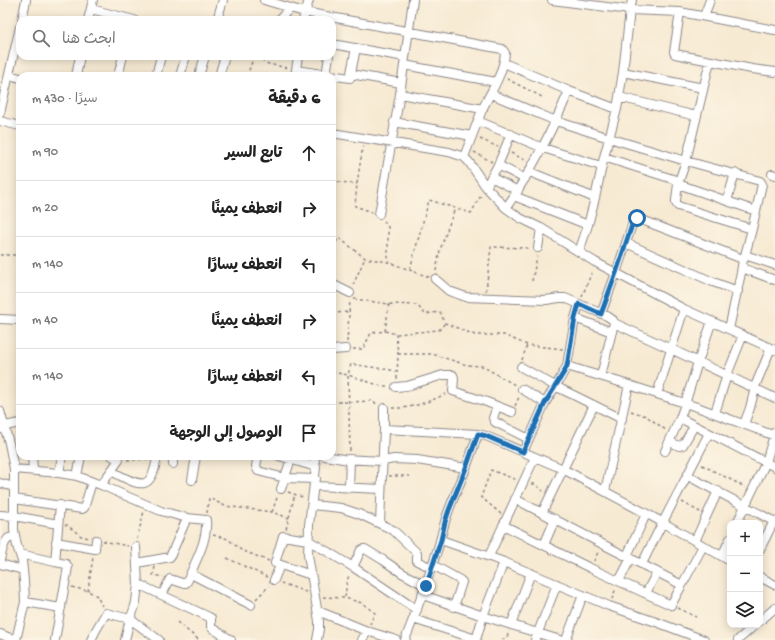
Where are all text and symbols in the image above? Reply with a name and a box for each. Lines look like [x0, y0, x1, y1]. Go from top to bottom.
search box [16, 16, 336, 60]
icon: search [30, 27, 52, 49]
text: ابحث هنا [62, 31, 116, 49]
text: 6 دقيقة [268, 90, 320, 110]
text: سيرًا · 430 m [32, 92, 97, 107]
icon: ahead [298, 142, 320, 164]
text: 90 m [32, 145, 58, 160]
text: تابع السير [225, 145, 282, 163]
icon: right [298, 198, 320, 220]
text: 20 m [32, 201, 58, 216]
text: انعطف يمينًا [211, 201, 282, 219]
route start [628, 209, 646, 227]
icon: left [298, 254, 320, 276]
text: 140 m [32, 257, 63, 272]
text: انعطف يسارًا [208, 257, 282, 275]
icon: right [298, 310, 320, 332]
text: 40 m [32, 313, 58, 328]
text: انعطف يمينًا [211, 313, 282, 331]
icon: left [298, 366, 320, 388]
text: 140 m [32, 369, 63, 384]
text: انعطف يسارًا [208, 369, 282, 387]
icon: arrive [298, 422, 320, 444]
text: الوصول إلى الوجهة [169, 425, 282, 443]
map controls [727, 520, 763, 628]
button: + [727, 520, 763, 556]
button: − [727, 556, 763, 592]
route end [417, 577, 435, 595]
button: layers [727, 592, 763, 628]

